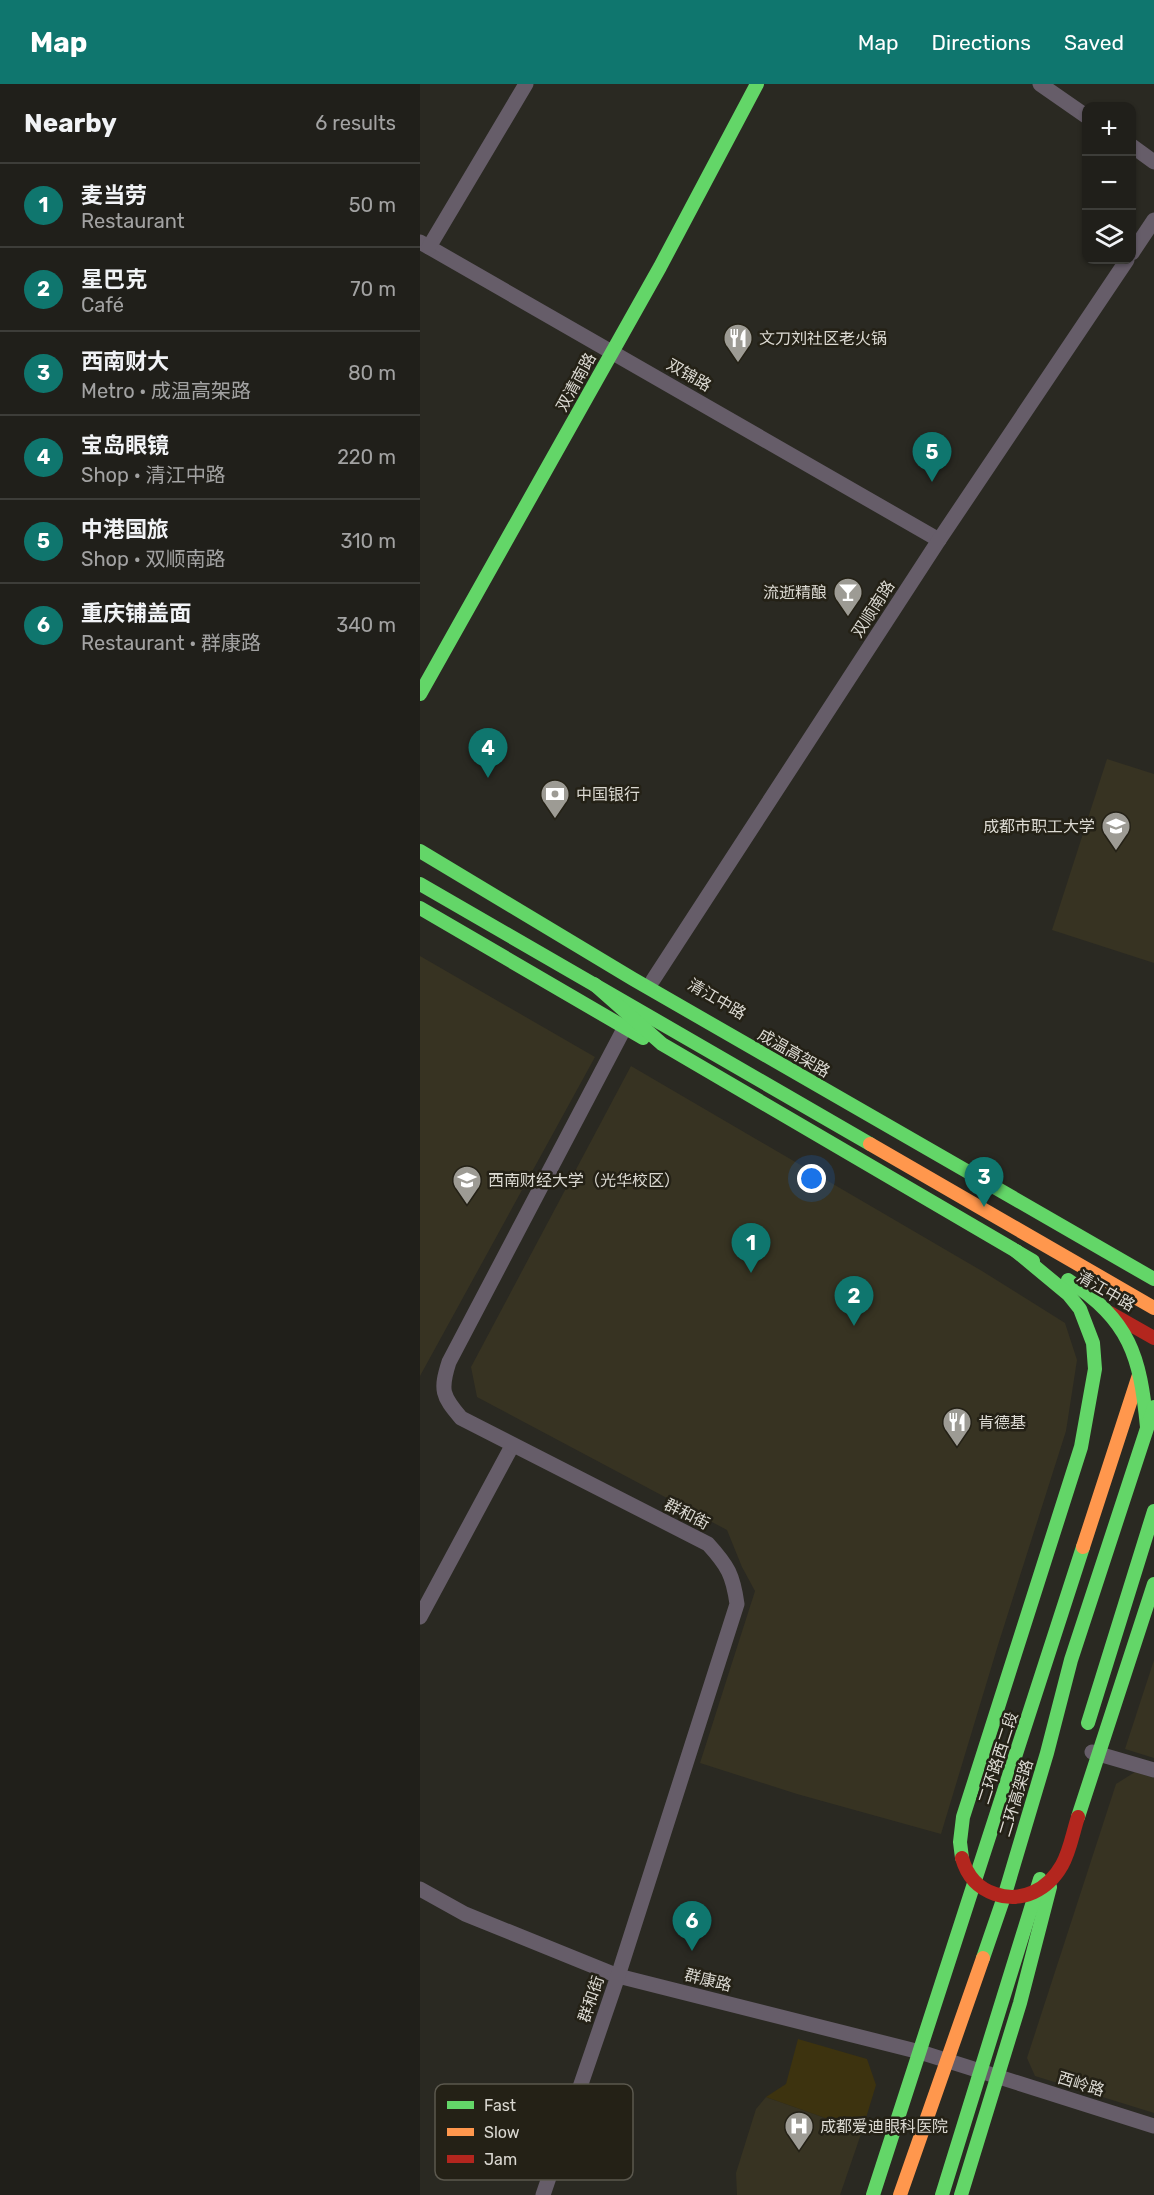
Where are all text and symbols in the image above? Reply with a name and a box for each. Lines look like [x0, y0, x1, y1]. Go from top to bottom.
text: Map [30, 26, 87, 59]
text: Map [858, 30, 899, 55]
text: Directions [932, 30, 1031, 55]
text: Saved [1064, 30, 1124, 55]
map controls [1082, 102, 1136, 264]
button: + [1082, 102, 1136, 156]
text: Nearby [24, 108, 117, 139]
text: 6 results [315, 111, 396, 135]
button: − [1082, 156, 1136, 210]
text: 麦当劳 [81, 182, 147, 209]
text: 1 [39, 193, 48, 217]
text: 50 m [349, 193, 396, 217]
text: Restaurant [81, 209, 185, 233]
button: layers [1082, 210, 1136, 264]
text: 星巴克 [81, 266, 147, 293]
text: 2 [37, 277, 50, 301]
text: 70 m [350, 277, 396, 301]
text: Café [81, 293, 124, 317]
restaurant icon: 文刀刘社区老火锅 [722, 322, 754, 364]
place label: 文刀刘社区老火锅 [759, 329, 887, 348]
text: 西南财大 [81, 348, 169, 375]
street label: 双清南路 [552, 349, 600, 415]
street label: 双锦路 [663, 355, 715, 395]
text: 3 [37, 361, 50, 385]
text: 80 m [348, 361, 396, 385]
text: Metro · 成温高架路 [81, 379, 251, 403]
text: 宝岛眼镜 [81, 432, 169, 459]
pin: 5 [912, 432, 952, 482]
text: 4 [37, 445, 50, 469]
text: 220 m [337, 445, 396, 469]
text: Shop · 清江中路 [81, 463, 225, 487]
text: 中港国旅 [81, 516, 169, 543]
text: 5 [37, 529, 50, 553]
text: 310 m [340, 529, 396, 553]
text: Shop · 双顺南路 [81, 547, 225, 571]
bar icon: 流逝精酿 [832, 576, 864, 618]
street label: 双顺南路 [848, 577, 898, 641]
place label: 流逝精酿 [763, 583, 827, 602]
text: 重庆铺盖面 [81, 600, 191, 627]
text: 6 [37, 613, 50, 637]
text: 340 m [336, 613, 396, 637]
text: Restaurant · 群康路 [81, 631, 261, 655]
pin: 4 [468, 728, 508, 778]
bank icon: 中国银行 [539, 778, 571, 820]
place label: 中国银行 [576, 785, 640, 804]
school or university icon: 成都市职工大学 [1100, 810, 1132, 852]
place label: 成都市职工大学 [983, 817, 1095, 836]
street label: 清江中路 [685, 975, 749, 1023]
street label: 成温高架路 [755, 1025, 833, 1081]
pin: 3 [964, 1158, 1004, 1207]
school or university icon: 西南财经大学（光华校区） [451, 1164, 483, 1206]
your location [797, 1164, 826, 1193]
place label: 西南财经大学（光华校区） [488, 1171, 680, 1190]
pin: 1 [732, 1224, 770, 1273]
street label: 清江中路 [1074, 1267, 1138, 1315]
pin: 2 [834, 1276, 874, 1326]
restaurant icon: 肯德基 [941, 1406, 973, 1448]
place label: 肯德基 [978, 1413, 1026, 1432]
street label: 群和街 [661, 1495, 713, 1533]
street label: 二环路西二段 [974, 1709, 1022, 1807]
street label: 二环高架路 [995, 1757, 1037, 1839]
pin: 6 [672, 1902, 712, 1951]
street label: 群康路 [682, 1965, 734, 1995]
street label: 群和街 [574, 1973, 608, 2025]
street label: 西岭路 [1055, 2068, 1107, 2100]
legend [435, 2084, 633, 2180]
text: Fast [484, 2096, 516, 2115]
hospital icon: 成都爱迪眼科医院 [783, 2110, 815, 2152]
place label: 成都爱迪眼科医院 [820, 2117, 948, 2136]
text: Slow [484, 2123, 520, 2142]
text: Jam [484, 2150, 517, 2169]

